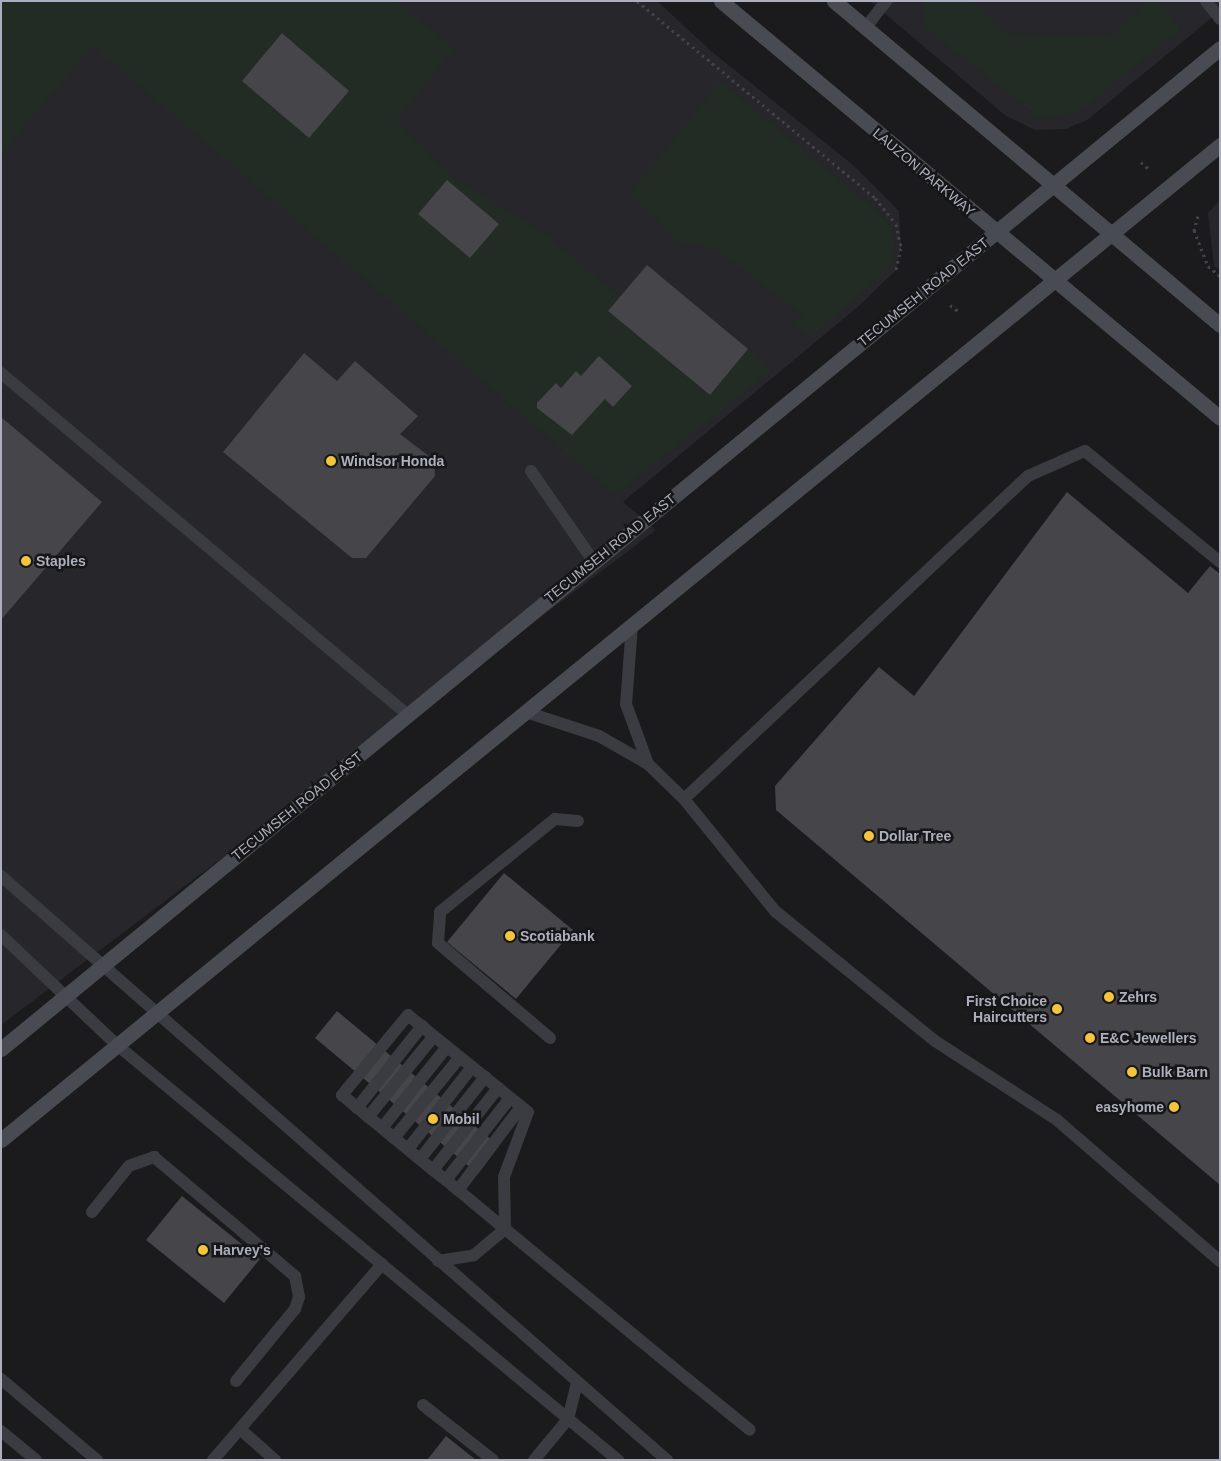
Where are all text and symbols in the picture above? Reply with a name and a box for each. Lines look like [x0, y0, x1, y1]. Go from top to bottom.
street label: LAUZON PARKWAY [870, 124, 978, 220]
street label: TECUMSEH ROAD EAST [854, 234, 992, 350]
place label: Windsor Honda [341, 453, 444, 469]
marker: Windsor Honda [325, 455, 337, 467]
street label: TECUMSEH ROAD EAST [541, 490, 679, 606]
place label: Staples [36, 553, 86, 569]
marker: Staples [20, 555, 32, 567]
street label: TECUMSEH ROAD EAST [228, 748, 366, 864]
place label: Dollar Tree [879, 828, 951, 844]
marker: Dollar Tree [863, 830, 875, 842]
place label: Scotiabank [520, 928, 595, 944]
marker: Scotiabank [504, 930, 516, 942]
place label: Zehrs [1119, 989, 1157, 1005]
marker: Zehrs [1103, 991, 1115, 1003]
place label: First Choice Haircutters [966, 993, 1047, 1026]
marker: First Choice Haircutters [1051, 1003, 1063, 1015]
place label: E&C Jewellers [1100, 1030, 1196, 1046]
marker: E&C Jewellers [1084, 1032, 1096, 1044]
place label: Bulk Barn [1142, 1064, 1208, 1080]
marker: Bulk Barn [1126, 1066, 1138, 1078]
place label: easyhome [1096, 1099, 1164, 1115]
marker: easyhome [1168, 1101, 1180, 1113]
place label: Mobil [443, 1111, 480, 1127]
marker: Mobil [427, 1113, 439, 1125]
place label: Harvey's [213, 1242, 271, 1258]
marker: Harvey's [197, 1244, 209, 1256]

